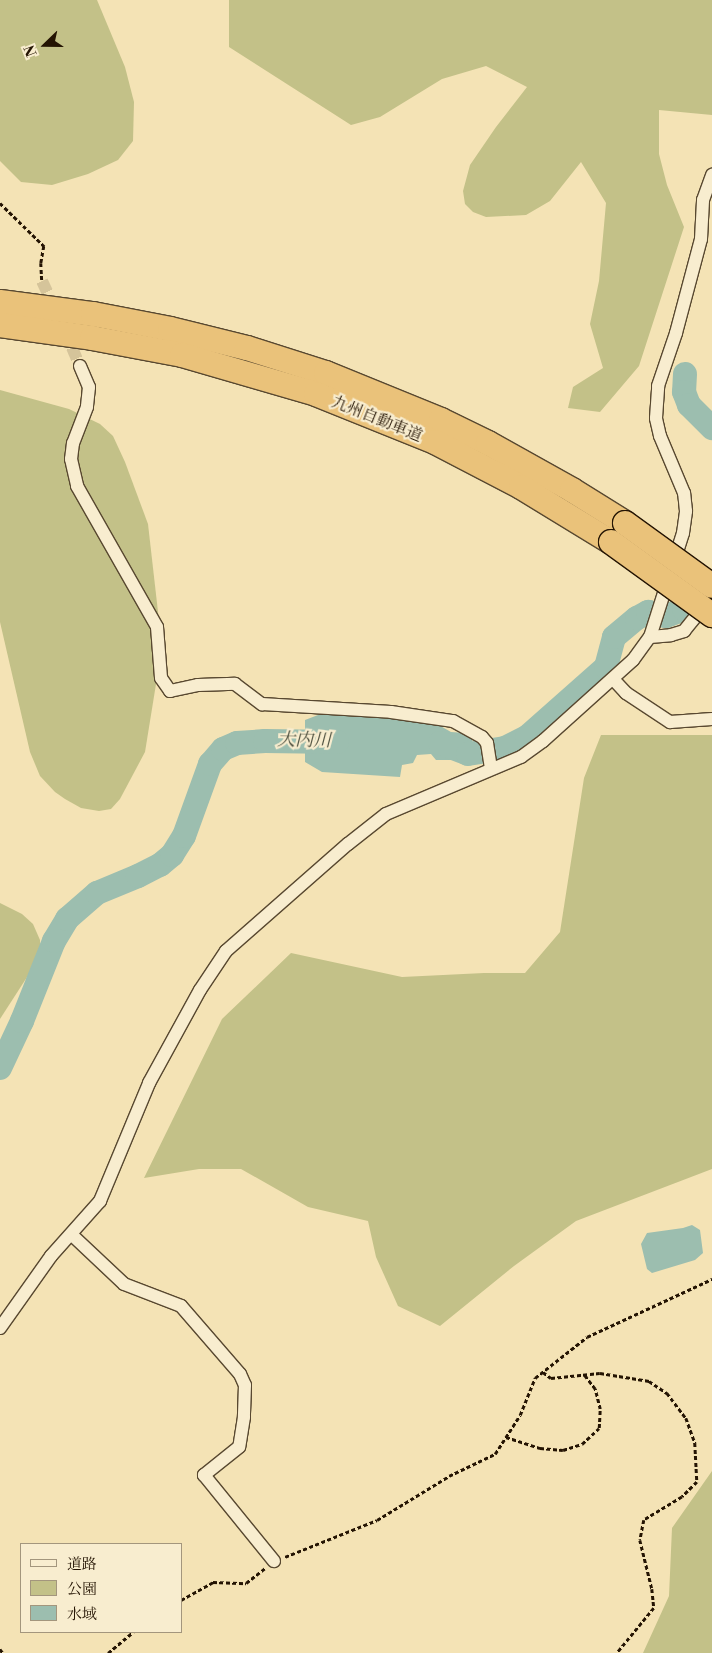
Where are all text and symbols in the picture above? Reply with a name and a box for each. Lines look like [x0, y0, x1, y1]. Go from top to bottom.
north arrow [20, 20, 70, 70]
text: N [21, 42, 42, 59]
street label: 九州自動車道 [329, 392, 425, 446]
water label: 大内川 [277, 730, 331, 752]
legend [20, 1543, 182, 1633]
text: 道路 [67, 1555, 97, 1574]
text: 公園 [67, 1580, 97, 1599]
text: 水域 [67, 1605, 97, 1624]

